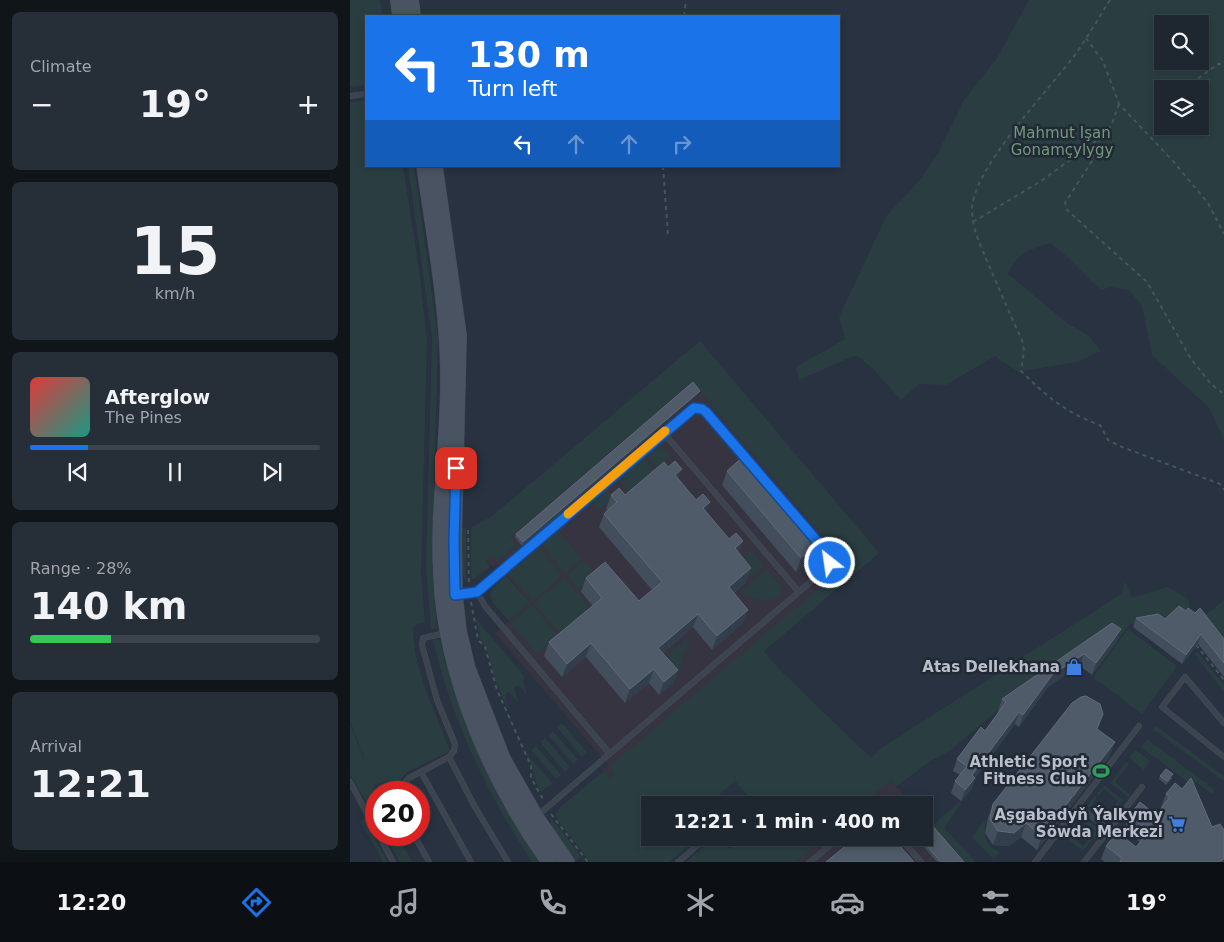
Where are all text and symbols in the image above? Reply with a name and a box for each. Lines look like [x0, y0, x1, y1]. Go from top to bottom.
map controls [1154, 15, 1209, 135]
button: search [1154, 15, 1209, 70]
icon: left [385, 35, 450, 100]
text: 130 m [468, 35, 590, 75]
text: Climate [30, 57, 92, 76]
text: Turn left [468, 76, 557, 101]
button: layers [1154, 80, 1209, 135]
text: 19° [139, 82, 211, 126]
text: − [30, 88, 53, 121]
text: + [297, 88, 320, 121]
park label: Mahmut Işan Gonamçylygy [1011, 124, 1113, 159]
icon: left [509, 130, 537, 158]
icon: ahead [562, 130, 590, 158]
icon: ahead [615, 130, 643, 158]
icon: right [668, 130, 696, 158]
text: 15 [130, 214, 220, 289]
text: km/h [155, 284, 195, 303]
text: Afterglow [105, 386, 210, 408]
text: The Pines [105, 408, 182, 427]
pin [435, 447, 477, 489]
icon: arrive [442, 454, 470, 482]
icon: previous [64, 458, 92, 486]
icon: pause [161, 458, 189, 486]
icon: next [258, 458, 286, 486]
position arrow [803, 536, 855, 588]
text: Range · 28% [30, 559, 132, 578]
text: 140 km [30, 584, 187, 628]
shop icon: Atas Dellekhana [1064, 657, 1084, 677]
place label: Atas Dellekhana [922, 658, 1060, 676]
text: Arrival [30, 737, 82, 756]
place label: Athletic Sport Fitness Club [969, 753, 1087, 788]
sports icon: Athletic Sport Fitness Club [1091, 761, 1111, 781]
text: 12:21 [30, 762, 151, 806]
speed limit sign: 20 [365, 781, 430, 846]
place label: Aşgabadyň Ýalkymy Söwda Merkezi [994, 805, 1163, 841]
text: 12:21 · 1 min · 400 m [673, 810, 901, 832]
supermarket icon: Aşgabadyň Ýalkymy Söwda Merkezi [1167, 814, 1187, 834]
icon: directions [239, 885, 274, 920]
icon: music [387, 885, 422, 920]
icon: phone [535, 885, 570, 920]
icon: climate [683, 885, 718, 920]
icon: car [830, 885, 865, 920]
icon: filters [978, 885, 1013, 920]
text: 12:20 [56, 890, 126, 915]
text: 19° [1126, 890, 1168, 915]

